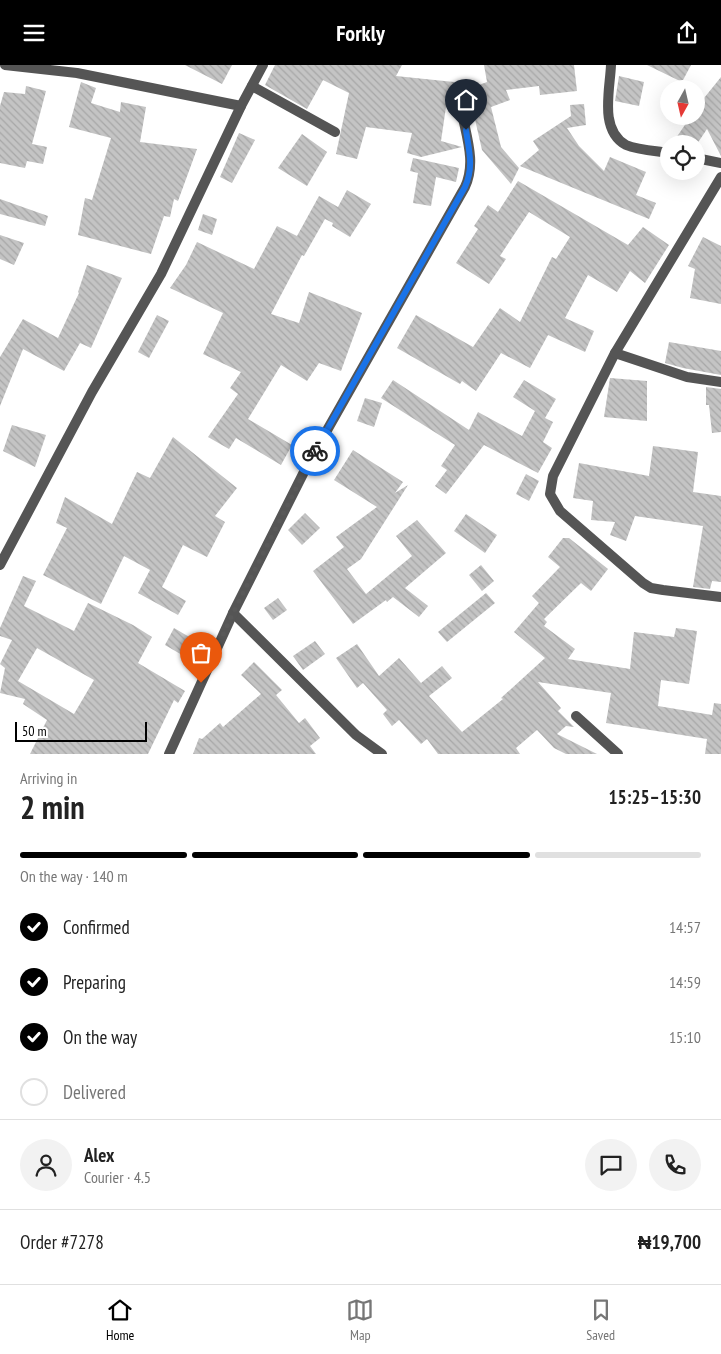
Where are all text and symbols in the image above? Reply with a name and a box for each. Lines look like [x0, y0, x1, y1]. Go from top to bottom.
icon: menu [20, 19, 48, 47]
text: Forkly [336, 19, 385, 47]
icon: share [673, 19, 701, 47]
pin [445, 79, 487, 130]
north arrow [660, 80, 705, 125]
map controls [660, 80, 705, 180]
icon: home [452, 86, 480, 114]
button: locate [660, 135, 705, 180]
courier [290, 426, 340, 476]
icon: bike [301, 437, 329, 465]
pin [180, 632, 222, 683]
icon: bag [187, 639, 215, 667]
scale bar [15, 719, 148, 742]
text: 50 m [22, 722, 47, 740]
text: Arriving in [20, 768, 77, 788]
text: 15:25–15:30 [608, 785, 701, 809]
text: 2 min [20, 786, 85, 828]
text: On the way · 140 m [20, 866, 128, 886]
icon: check [20, 913, 48, 941]
text: Confirmed [63, 915, 130, 939]
text: 14:57 [669, 917, 701, 937]
icon: check [20, 968, 48, 996]
text: Preparing [63, 970, 126, 994]
text: 14:59 [669, 972, 701, 992]
icon: check [20, 1023, 48, 1051]
text: On the way [63, 1025, 137, 1049]
text: 15:10 [669, 1027, 701, 1047]
text: Delivered [63, 1080, 126, 1104]
button: person [20, 1139, 72, 1191]
button: chat [585, 1139, 637, 1191]
button: phone [649, 1139, 701, 1191]
text: Alex [84, 1143, 114, 1167]
text: Courier · 4.5 [84, 1167, 151, 1187]
text: Order #7278 [20, 1230, 104, 1254]
text: ₦19,700 [638, 1230, 701, 1254]
tab: Home [106, 1296, 134, 1344]
tab: Map [346, 1296, 374, 1344]
tab: Saved [586, 1296, 615, 1344]

